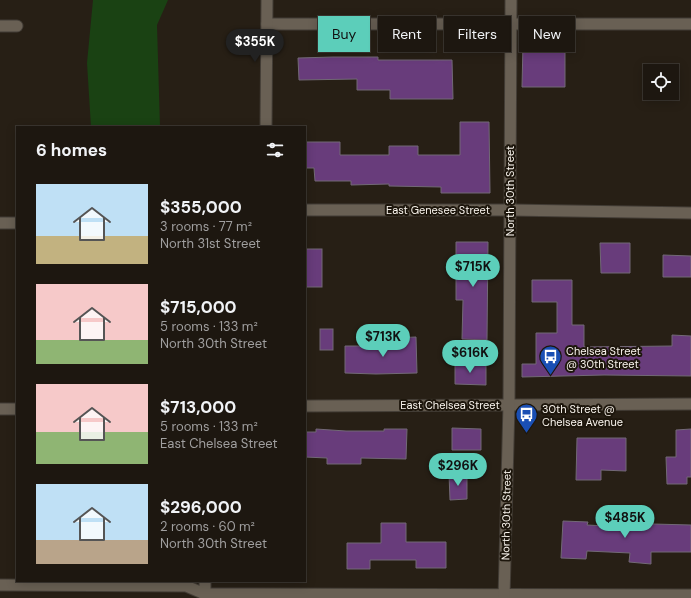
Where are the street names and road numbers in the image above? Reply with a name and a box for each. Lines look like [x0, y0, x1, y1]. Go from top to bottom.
street label: North 30th Street [503, 146, 517, 236]
street label: East Genesee Street [386, 203, 490, 217]
street label: East Chelsea Street [400, 398, 500, 412]
street label: North 30th Street [498, 470, 514, 560]

